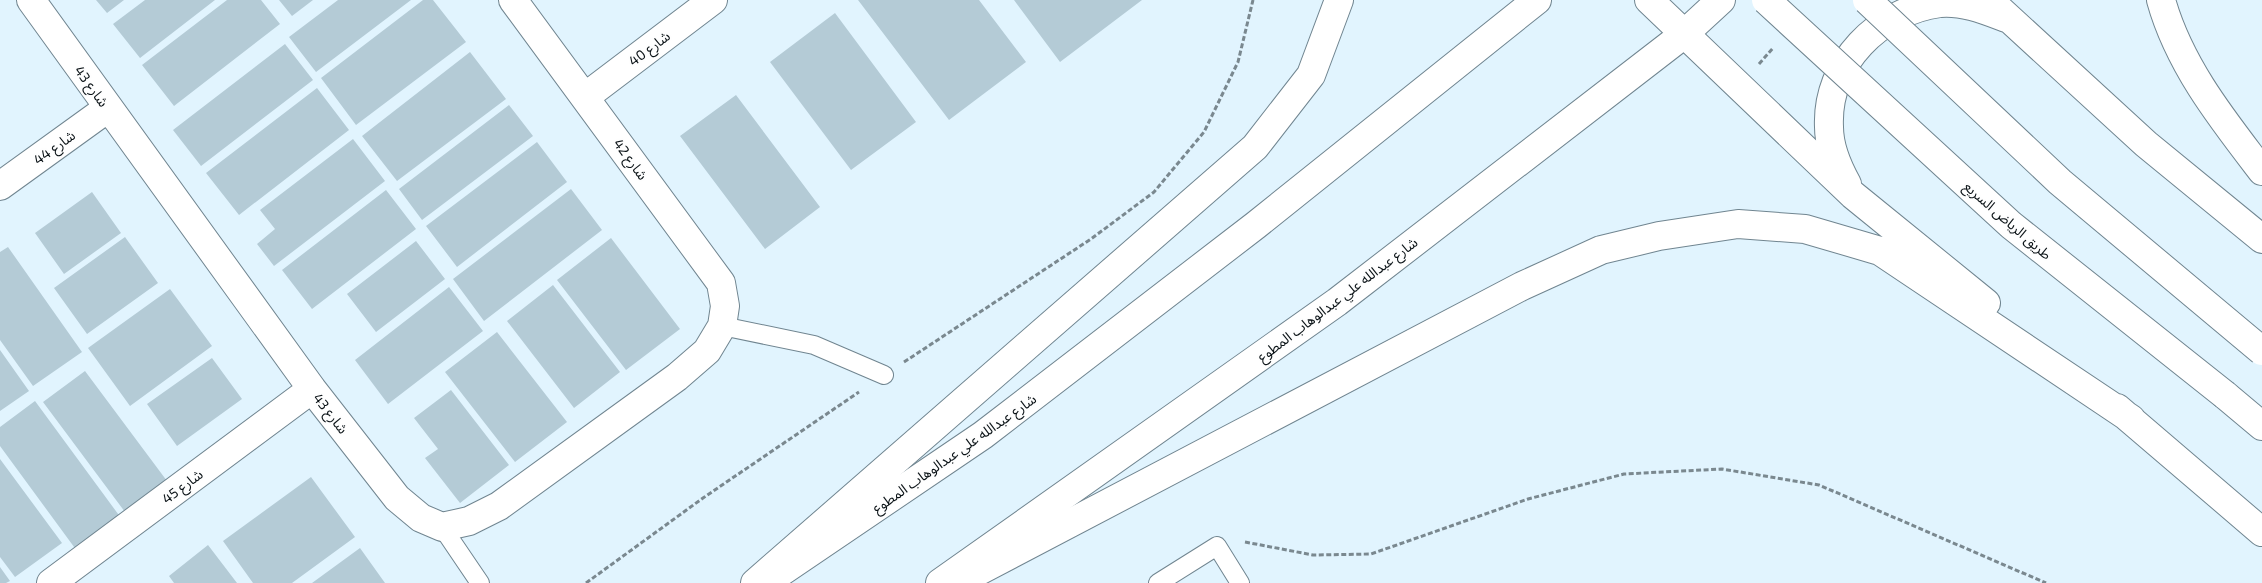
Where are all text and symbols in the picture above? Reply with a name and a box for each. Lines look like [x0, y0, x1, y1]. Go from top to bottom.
street label: شارع 40 [625, 27, 675, 71]
street label: شارع 43 [69, 62, 113, 112]
street label: شارع 44 [30, 126, 80, 170]
street label: شارع 42 [608, 135, 652, 185]
street label: طريق الرياض السريع [1959, 177, 2055, 265]
street label: شارع عبدالله علي عبدالوهاب المطوع [1254, 233, 1422, 367]
street label: شارع 43 [308, 389, 352, 439]
street label: شارع عبدالله علي عبدالوهاب المطوع [869, 390, 1041, 519]
street label: شارع 45 [158, 465, 208, 509]

